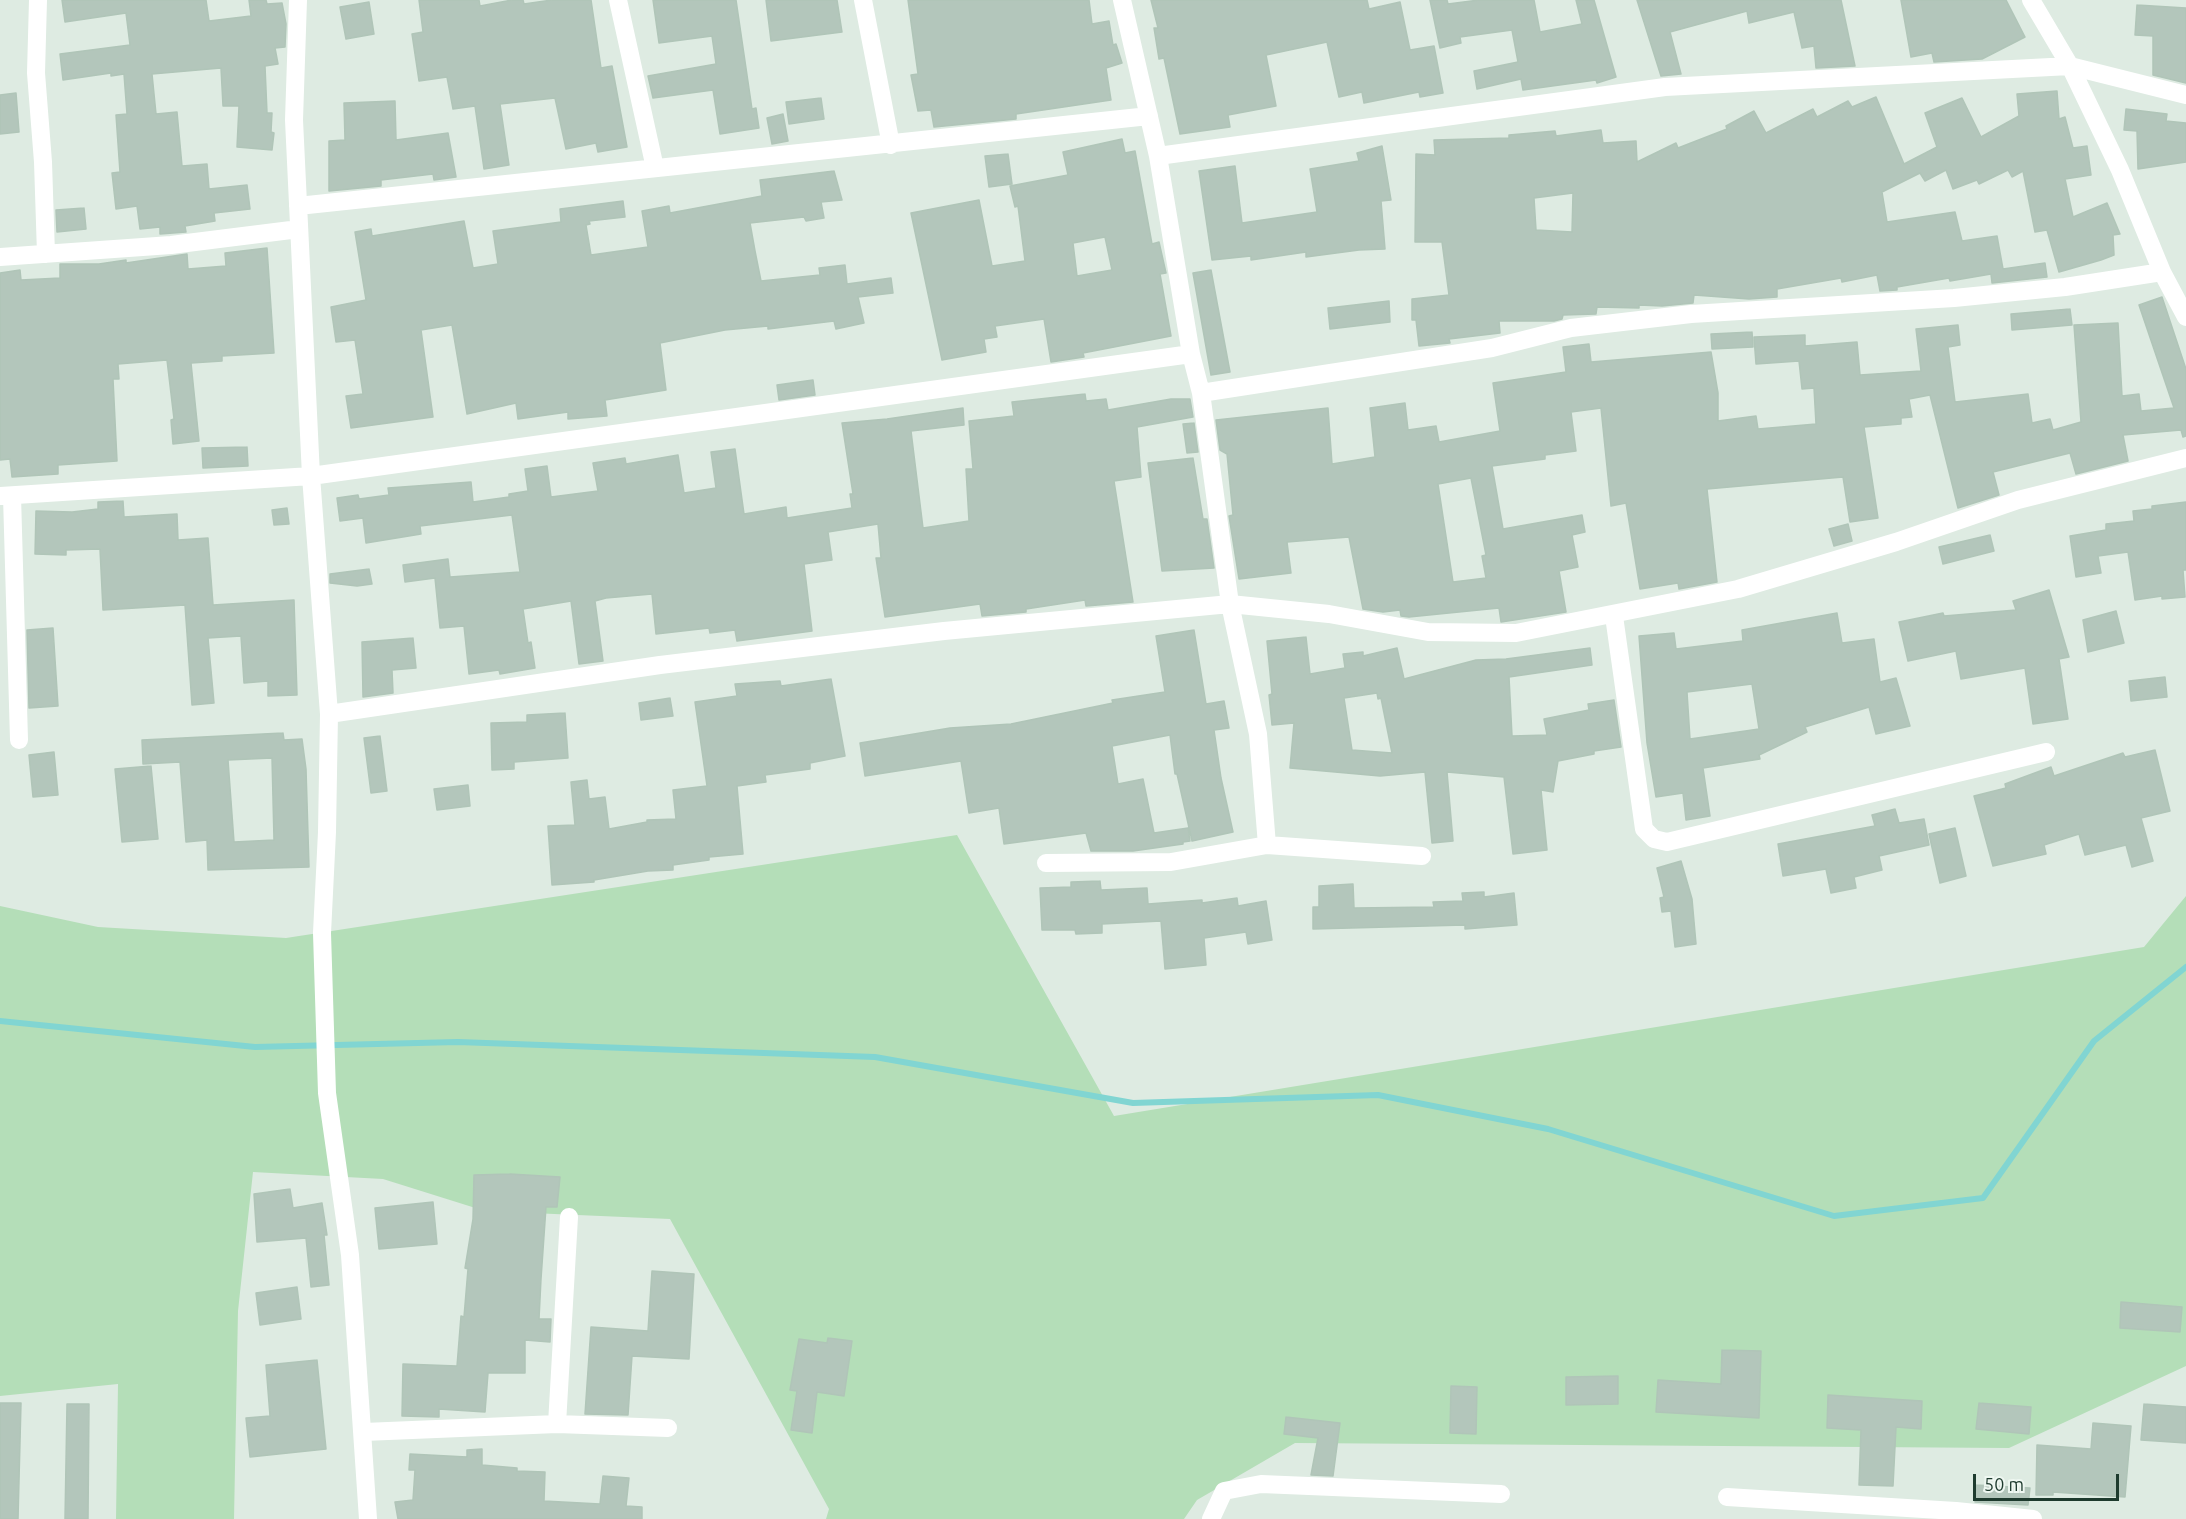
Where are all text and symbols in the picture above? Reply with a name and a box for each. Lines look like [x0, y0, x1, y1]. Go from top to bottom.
scale bar [1976, 1462, 2122, 1500]
text: 50 m [1984, 1474, 2024, 1494]

